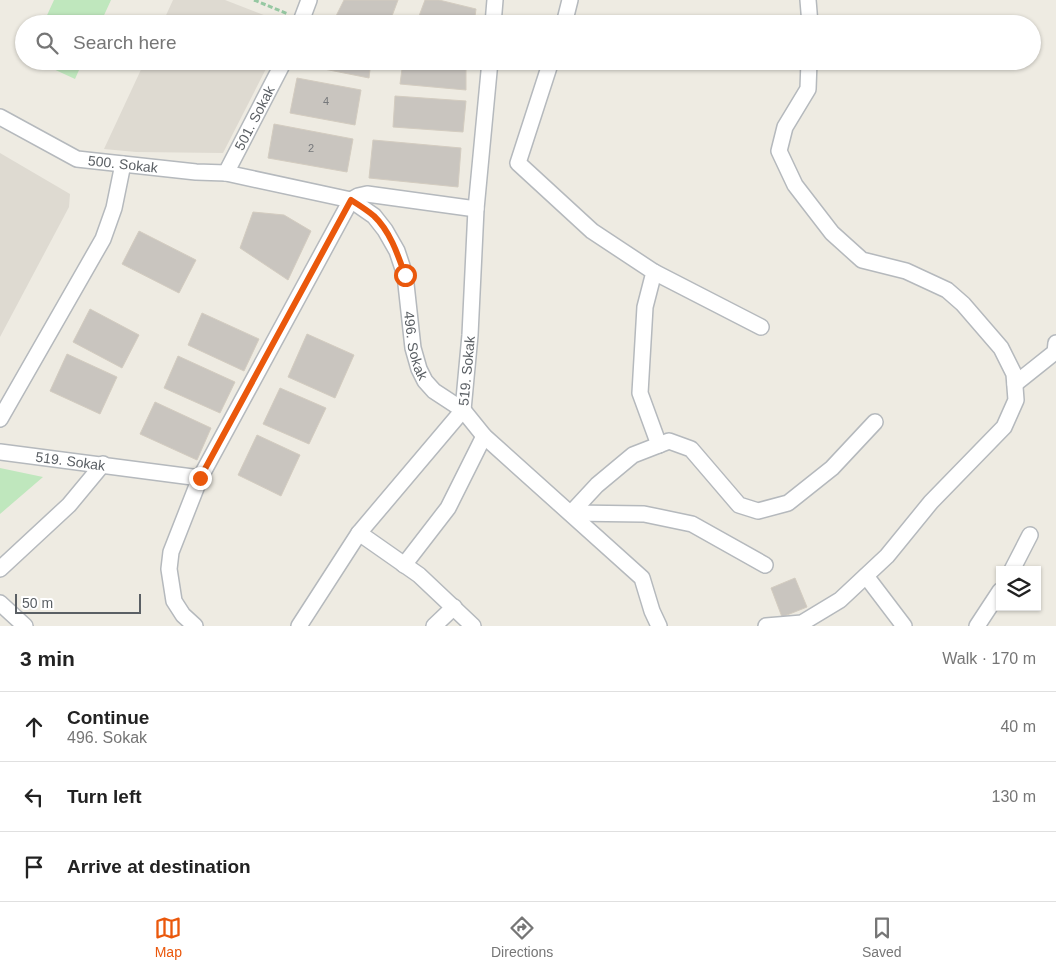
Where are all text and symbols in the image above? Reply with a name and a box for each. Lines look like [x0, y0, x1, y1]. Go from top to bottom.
search box [15, 15, 1041, 70]
icon: search [33, 29, 61, 57]
text: Search here [73, 32, 177, 53]
street label: 501. Sokak [231, 82, 278, 153]
house number: 4 [323, 95, 329, 107]
house number: 2 [308, 142, 314, 154]
street label: 500. Sokak [87, 152, 160, 176]
route start [394, 264, 417, 287]
street label: 496. Sokak [401, 310, 432, 383]
street label: 519. Sokak [455, 334, 478, 407]
street label: 519. Sokak [35, 449, 107, 474]
route end [189, 467, 212, 490]
map controls [996, 566, 1041, 611]
button: layers [996, 566, 1041, 611]
scale bar [15, 591, 141, 614]
text: 50 m [22, 595, 53, 611]
text: 3 min [20, 647, 75, 670]
text: Walk · 170 m [942, 650, 1036, 667]
text: Continue [67, 707, 149, 728]
icon: ahead [20, 713, 48, 741]
text: 40 m [1000, 718, 1036, 735]
text: 496. Sokak [67, 729, 147, 746]
icon: left [20, 783, 48, 811]
text: Turn left [67, 786, 142, 807]
text: 130 m [992, 788, 1036, 805]
icon: arrive [20, 853, 48, 881]
text: Arrive at destination [67, 856, 251, 877]
tab: Map [154, 914, 182, 960]
tab: Directions [491, 914, 553, 960]
tab: Saved [862, 914, 902, 960]

